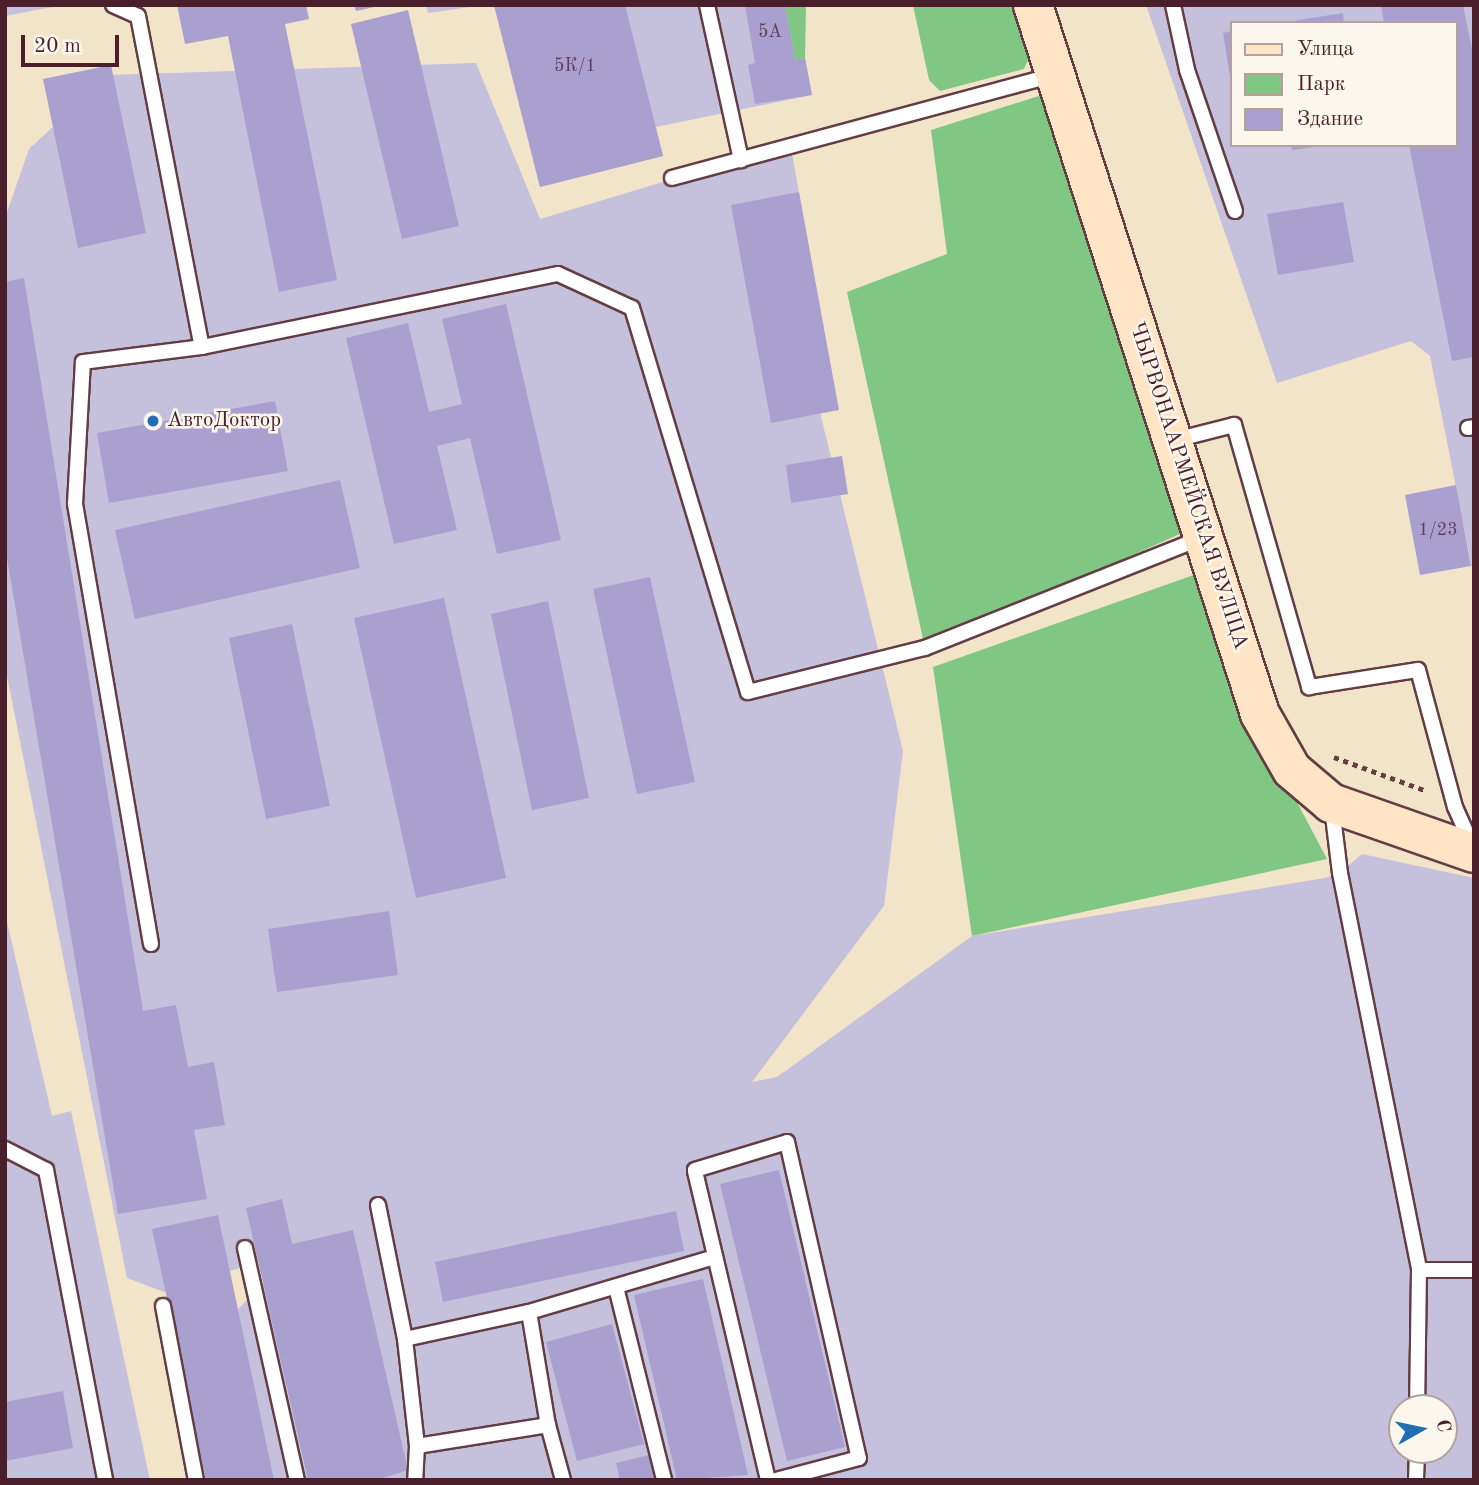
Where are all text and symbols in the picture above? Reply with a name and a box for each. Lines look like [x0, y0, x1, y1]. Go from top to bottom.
scale bar [24, 21, 122, 65]
house number: 5А [758, 21, 782, 43]
legend [1230, 21, 1458, 147]
text: 20 m [34, 36, 81, 57]
text: Улица [1297, 39, 1354, 60]
house number: 5К/1 [554, 55, 596, 77]
text: Парк [1297, 74, 1345, 95]
text: Здание [1297, 109, 1363, 130]
street label: ЧЫРВОНААРМЕЙСКАЯ ВУЛІЦА [1123, 319, 1253, 653]
place label: АвтоДоктор [167, 408, 281, 434]
marker: АвтоДоктор [145, 413, 161, 429]
house number: 1/23 [1418, 519, 1458, 541]
north arrow [1388, 1394, 1458, 1464]
text: С [1432, 1418, 1453, 1434]

